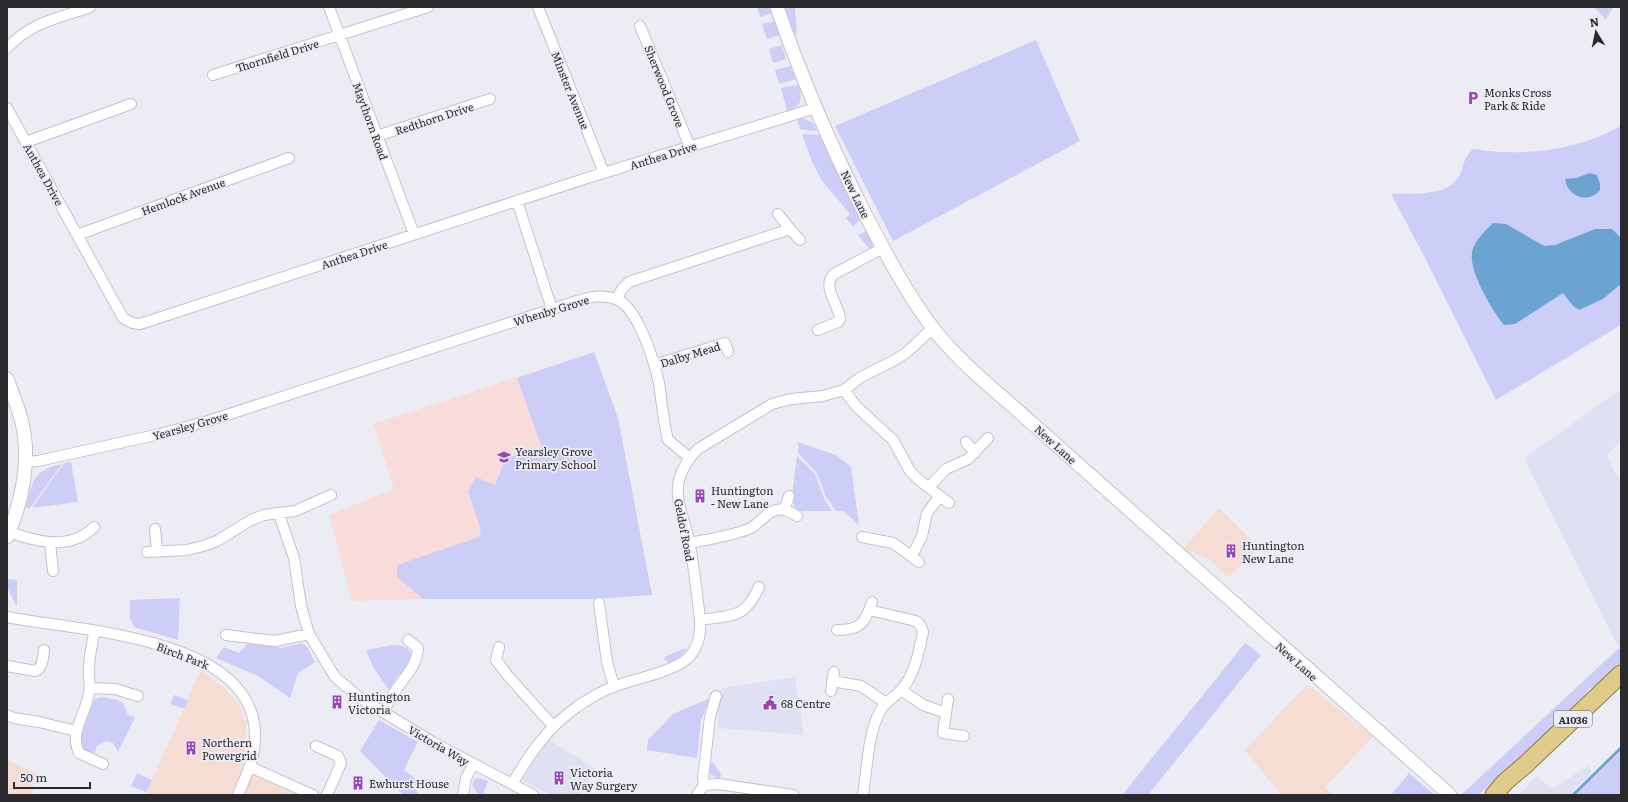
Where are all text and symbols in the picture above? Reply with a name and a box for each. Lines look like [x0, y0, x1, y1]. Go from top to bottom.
north arrow [1576, 12, 1616, 52]
text: N [1588, 12, 1600, 30]
street label: Thornfield Drive [233, 35, 321, 75]
street label: Sherwood Grove [641, 43, 689, 130]
street label: Minster Avenue [548, 49, 594, 132]
street label: Maythorn Road [349, 80, 393, 162]
place label: Monks Cross Park & Ride [1484, 84, 1551, 113]
parking icon: Monks Cross Park & Ride [1465, 90, 1481, 106]
street label: Redthorn Drive [393, 98, 476, 138]
street label: Anthea Drive [628, 137, 699, 173]
street label: Anthea Drive [20, 140, 68, 208]
street label: New Lane [837, 167, 875, 221]
street label: Hemlock Avenue [139, 173, 228, 219]
street label: Anthea Drive [319, 236, 390, 272]
street label: Whenby Grove [511, 291, 591, 329]
street label: Dalby Mead [658, 337, 722, 371]
street label: Yearsley Grove [150, 407, 230, 443]
street label: New Lane [1031, 421, 1081, 467]
place label: Yearsley Grove Primary School [515, 443, 597, 472]
school or university icon: Yearsley Grove Primary School [496, 449, 512, 465]
place label: Huntington - New Lane [711, 482, 773, 511]
building icon: Huntington - New Lane [692, 488, 708, 504]
street label: Geldof Road [671, 497, 699, 563]
place label: Huntington New Lane [1242, 537, 1304, 566]
building icon: Huntington New Lane [1223, 543, 1239, 559]
street label: Birch Park [154, 638, 212, 672]
street label: New Lane [1272, 638, 1322, 684]
place label: Huntington Victoria [348, 688, 410, 717]
building icon: Huntington Victoria [329, 694, 345, 710]
public building icon: 68 Centre [762, 695, 778, 711]
place label: 68 Centre [781, 695, 831, 711]
road number: A1036 [1554, 711, 1592, 727]
street label: Victoria Way [405, 721, 473, 769]
place label: Northern Powergrid [202, 734, 257, 763]
building icon: Northern Powergrid [183, 740, 199, 756]
scale bar [14, 764, 90, 790]
place label: Victoria Way Surgery [570, 764, 638, 793]
text: 50 m [20, 768, 47, 786]
building icon: Victoria Way Surgery [551, 770, 567, 786]
building icon: Ewhurst House [350, 775, 366, 791]
place label: Ewhurst House [369, 775, 449, 791]

